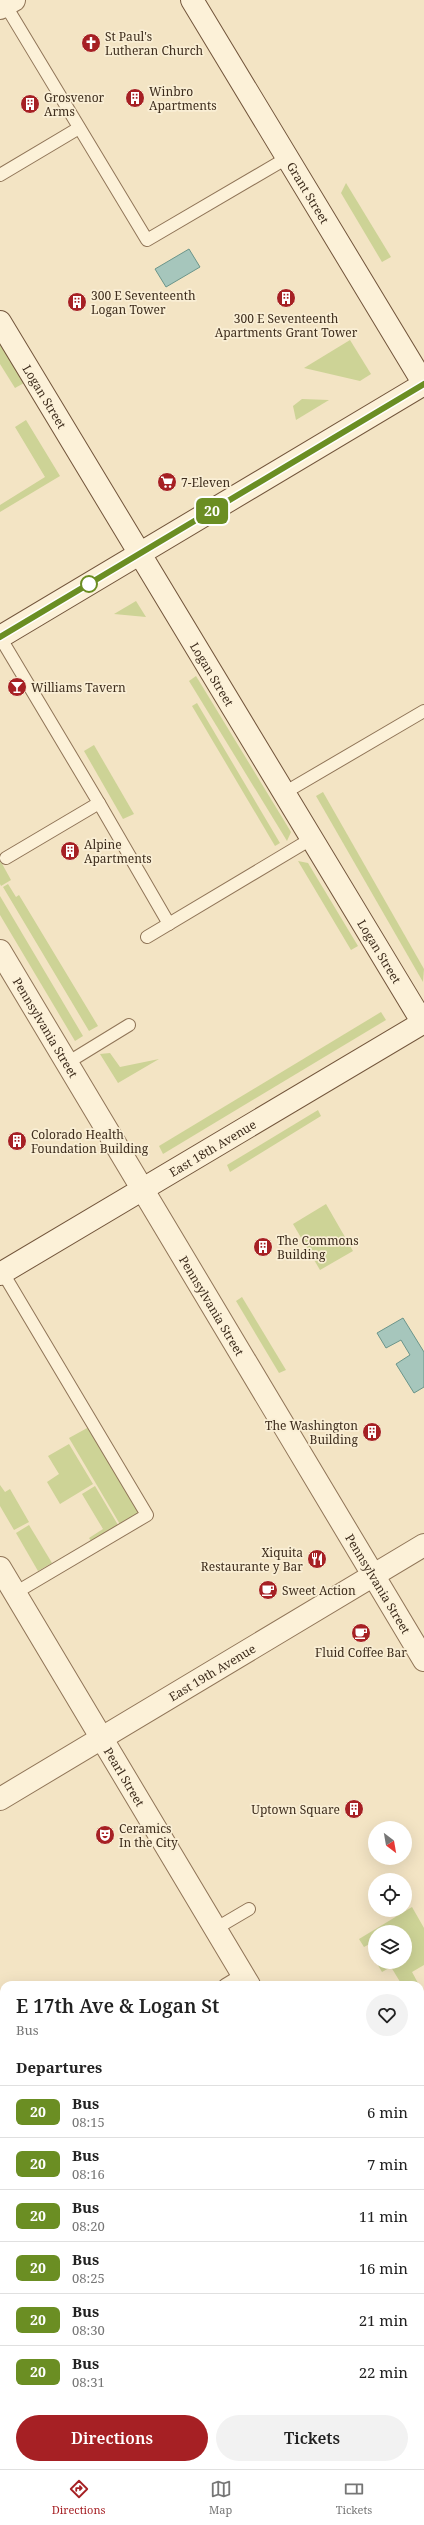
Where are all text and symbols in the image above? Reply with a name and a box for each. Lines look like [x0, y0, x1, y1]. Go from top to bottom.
place label: St Paul's Lutheran Church [105, 28, 204, 59]
church icon: St Paul's Lutheran Church [80, 32, 102, 54]
place label: Winbro Apartments [149, 83, 217, 114]
building icon: Winbro Apartments [124, 87, 146, 109]
place label: Grosvenor Arms [44, 89, 105, 120]
building icon: Grosvenor Arms [19, 93, 41, 115]
street label: Grant Street [283, 158, 334, 227]
place label: 300 E Seventeenth Logan Tower [91, 287, 196, 318]
building icon: 300 E Seventeenth Apartments Grant Tower [275, 287, 297, 309]
building icon: 300 E Seventeenth Logan Tower [66, 291, 88, 313]
place label: 300 E Seventeenth Apartments Grant Tower [215, 310, 358, 341]
street label: Logan Street [19, 361, 71, 432]
supermarket icon: 7-Eleven [156, 471, 178, 493]
place label: 7-Eleven [181, 474, 230, 491]
line badge: 20 [194, 498, 230, 524]
text: 20 [204, 501, 220, 520]
unlabelled marker [80, 575, 98, 593]
street label: Logan Street [186, 639, 238, 709]
bar icon: Williams Tavern [6, 676, 28, 698]
place label: Williams Tavern [31, 679, 126, 696]
place label: Alpine Apartments [84, 836, 152, 867]
building icon: Alpine Apartments [59, 840, 81, 862]
street label: Logan Street [354, 916, 406, 987]
street label: Pennsylvania Street [9, 974, 82, 1081]
street label: East 18th Avenue [166, 1115, 259, 1180]
place label: Colorado Health Foundation Building [31, 1126, 149, 1157]
building icon: Colorado Health Foundation Building [6, 1130, 28, 1152]
place label: The Commons Building [277, 1232, 359, 1263]
building icon: The Commons Building [252, 1236, 274, 1258]
street label: Pennsylvania Street [175, 1252, 248, 1359]
place label: The Washington Building [265, 1417, 359, 1448]
building icon: The Washington Building [361, 1421, 383, 1443]
street label: Pennsylvania Street [342, 1530, 415, 1637]
place label: Xiquita Restaurante y Bar [201, 1544, 303, 1575]
restaurant icon: Xiquita Restaurante y Bar [306, 1548, 328, 1570]
cafe icon: Sweet Action [257, 1579, 279, 1601]
place label: Sweet Action [282, 1582, 356, 1599]
cafe icon: Fluid Coffee Bar [350, 1622, 372, 1644]
street label: East 19th Avenue [165, 1639, 258, 1705]
place label: Fluid Coffee Bar [315, 1644, 407, 1661]
street label: Pearl Street [100, 1744, 149, 1810]
building icon: Uptown Square [343, 1798, 365, 1820]
place label: Uptown Square [251, 1801, 340, 1818]
place label: Ceramics In the City [119, 1820, 178, 1851]
north arrow [368, 1821, 412, 1865]
map controls [368, 1821, 412, 1969]
theatre icon: Ceramics In the City [94, 1824, 116, 1846]
button: locate [368, 1873, 412, 1917]
button: layers [368, 1925, 412, 1969]
text: E 17th Ave & Logan St [16, 1993, 219, 2019]
button: heart [366, 1994, 408, 2036]
text: Bus [16, 2021, 39, 2039]
text: Departures [16, 2057, 102, 2077]
text: Bus [72, 2093, 99, 2113]
text: 20 [30, 2102, 46, 2121]
text: 6 min [367, 2102, 408, 2122]
text: 08:15 [72, 2113, 105, 2131]
text: Bus [72, 2145, 99, 2165]
text: 20 [30, 2154, 46, 2173]
text: 7 min [367, 2154, 408, 2174]
text: 08:16 [72, 2165, 105, 2183]
text: Bus [72, 2197, 99, 2217]
text: 20 [30, 2206, 46, 2225]
text: 11 min [359, 2206, 408, 2226]
text: 08:20 [72, 2217, 105, 2235]
text: Bus [72, 2249, 99, 2269]
text: 20 [30, 2258, 46, 2277]
text: 16 min [359, 2258, 408, 2278]
text: 08:25 [72, 2269, 105, 2287]
text: Bus [72, 2301, 99, 2321]
text: 20 [30, 2310, 46, 2329]
text: 21 min [359, 2310, 408, 2330]
text: 08:30 [72, 2321, 105, 2339]
text: Bus [72, 2353, 99, 2373]
text: 20 [30, 2362, 46, 2381]
text: 22 min [359, 2362, 408, 2382]
text: 08:31 [72, 2373, 105, 2391]
button: Directions [16, 2415, 208, 2461]
button: Tickets [216, 2415, 408, 2461]
tab: Directions [52, 2478, 106, 2517]
tab: Map [209, 2478, 232, 2517]
tab: Tickets [336, 2478, 372, 2517]

